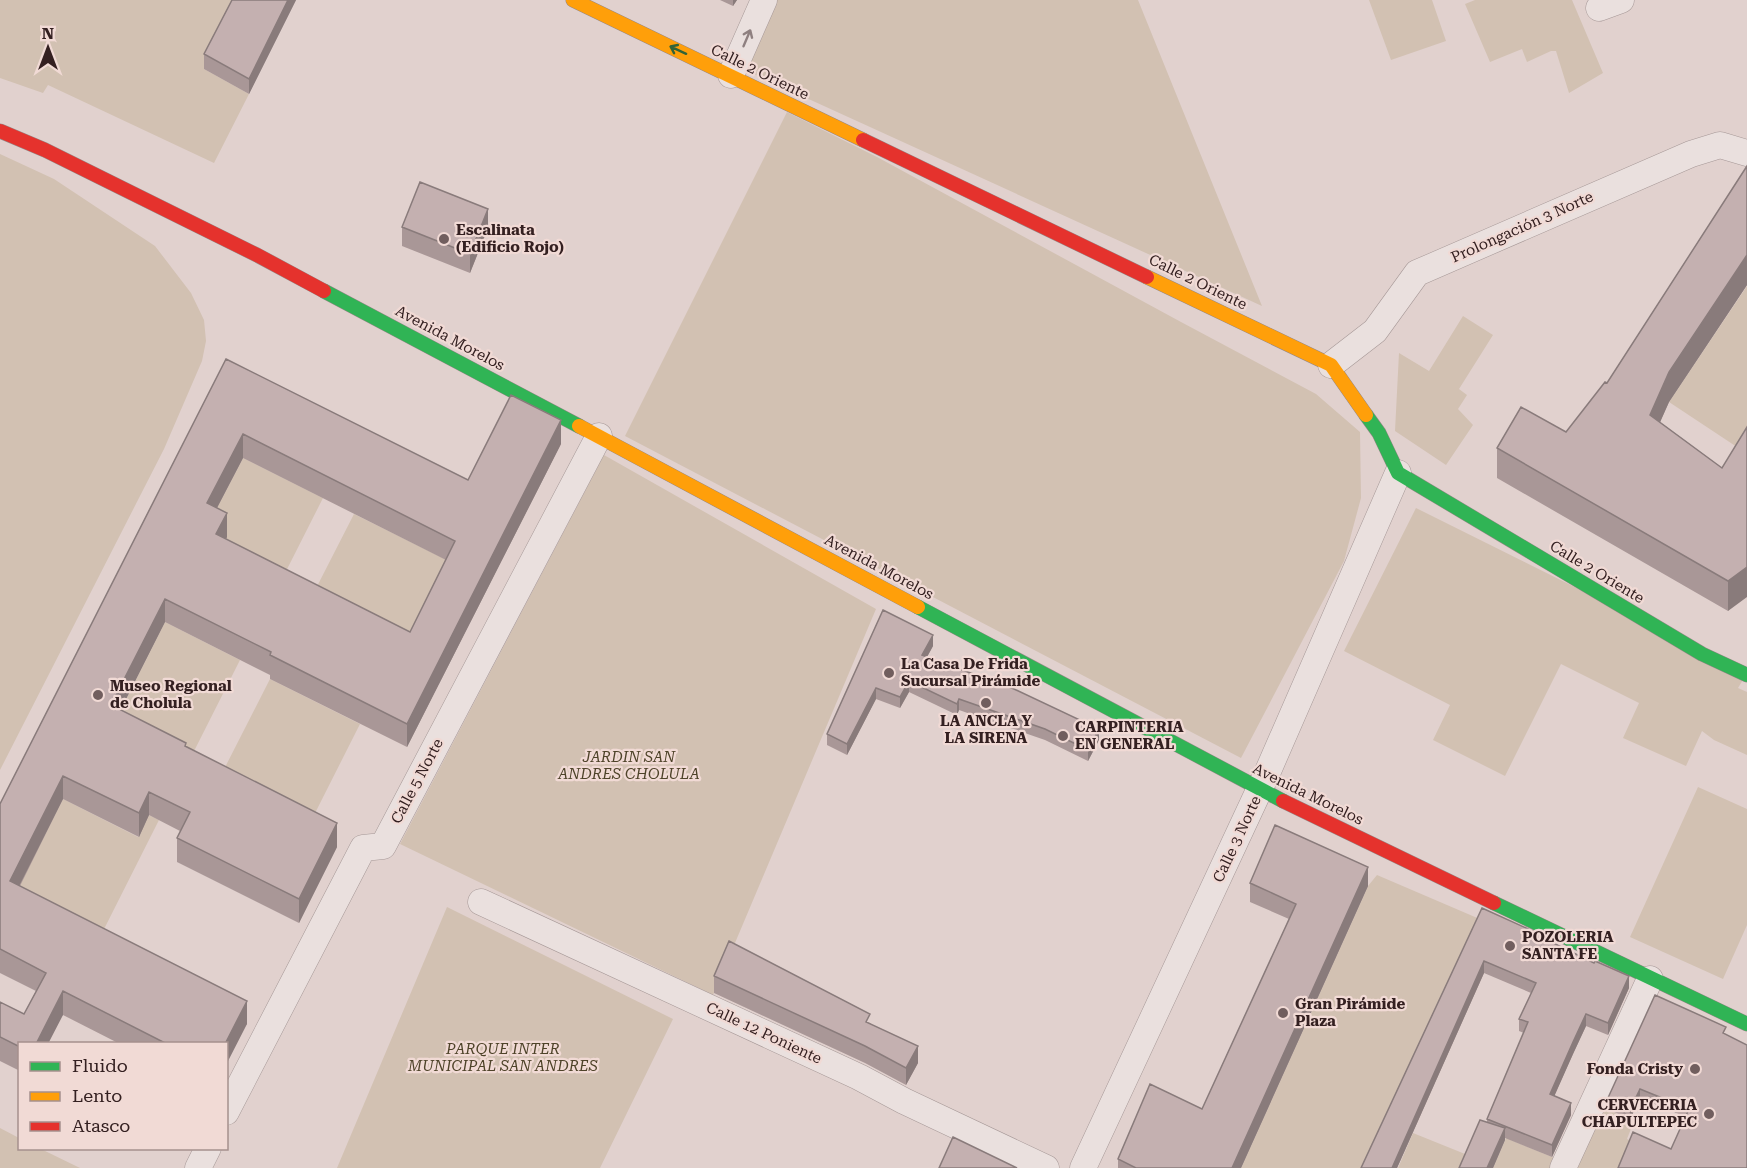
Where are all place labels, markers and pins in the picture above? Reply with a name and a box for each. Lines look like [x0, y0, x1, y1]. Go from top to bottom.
place label: Escalinata (Edificio Rojo) [456, 221, 564, 256]
marker: Escalinata (Edificio Rojo) [437, 232, 451, 246]
place label: La Casa De Frida Sucursal Pirámide [901, 655, 1041, 690]
marker: La Casa De Frida Sucursal Pirámide [882, 666, 896, 680]
place label: Museo Regional de Cholula [110, 677, 232, 712]
marker: Museo Regional de Cholula [91, 688, 105, 702]
marker: LA ANCLA Y LA SIRENA [979, 696, 993, 710]
place label: LA ANCLA Y LA SIRENA [940, 712, 1033, 747]
place label: CARPINTERIA EN GENERAL [1075, 718, 1184, 753]
marker: CARPINTERIA EN GENERAL [1056, 729, 1070, 743]
place label: POZOLERIA SANTA FE [1522, 928, 1614, 963]
marker: POZOLERIA SANTA FE [1503, 939, 1517, 953]
place label: Gran Pirámide Plaza [1295, 995, 1405, 1030]
marker: Gran Pirámide Plaza [1276, 1006, 1290, 1020]
place label: Fonda Cristy [1587, 1060, 1683, 1078]
marker: Fonda Cristy [1688, 1062, 1702, 1076]
place label: CERVECERIA CHAPULTEPEC [1582, 1096, 1697, 1131]
marker: CERVECERIA CHAPULTEPEC [1702, 1107, 1716, 1121]

